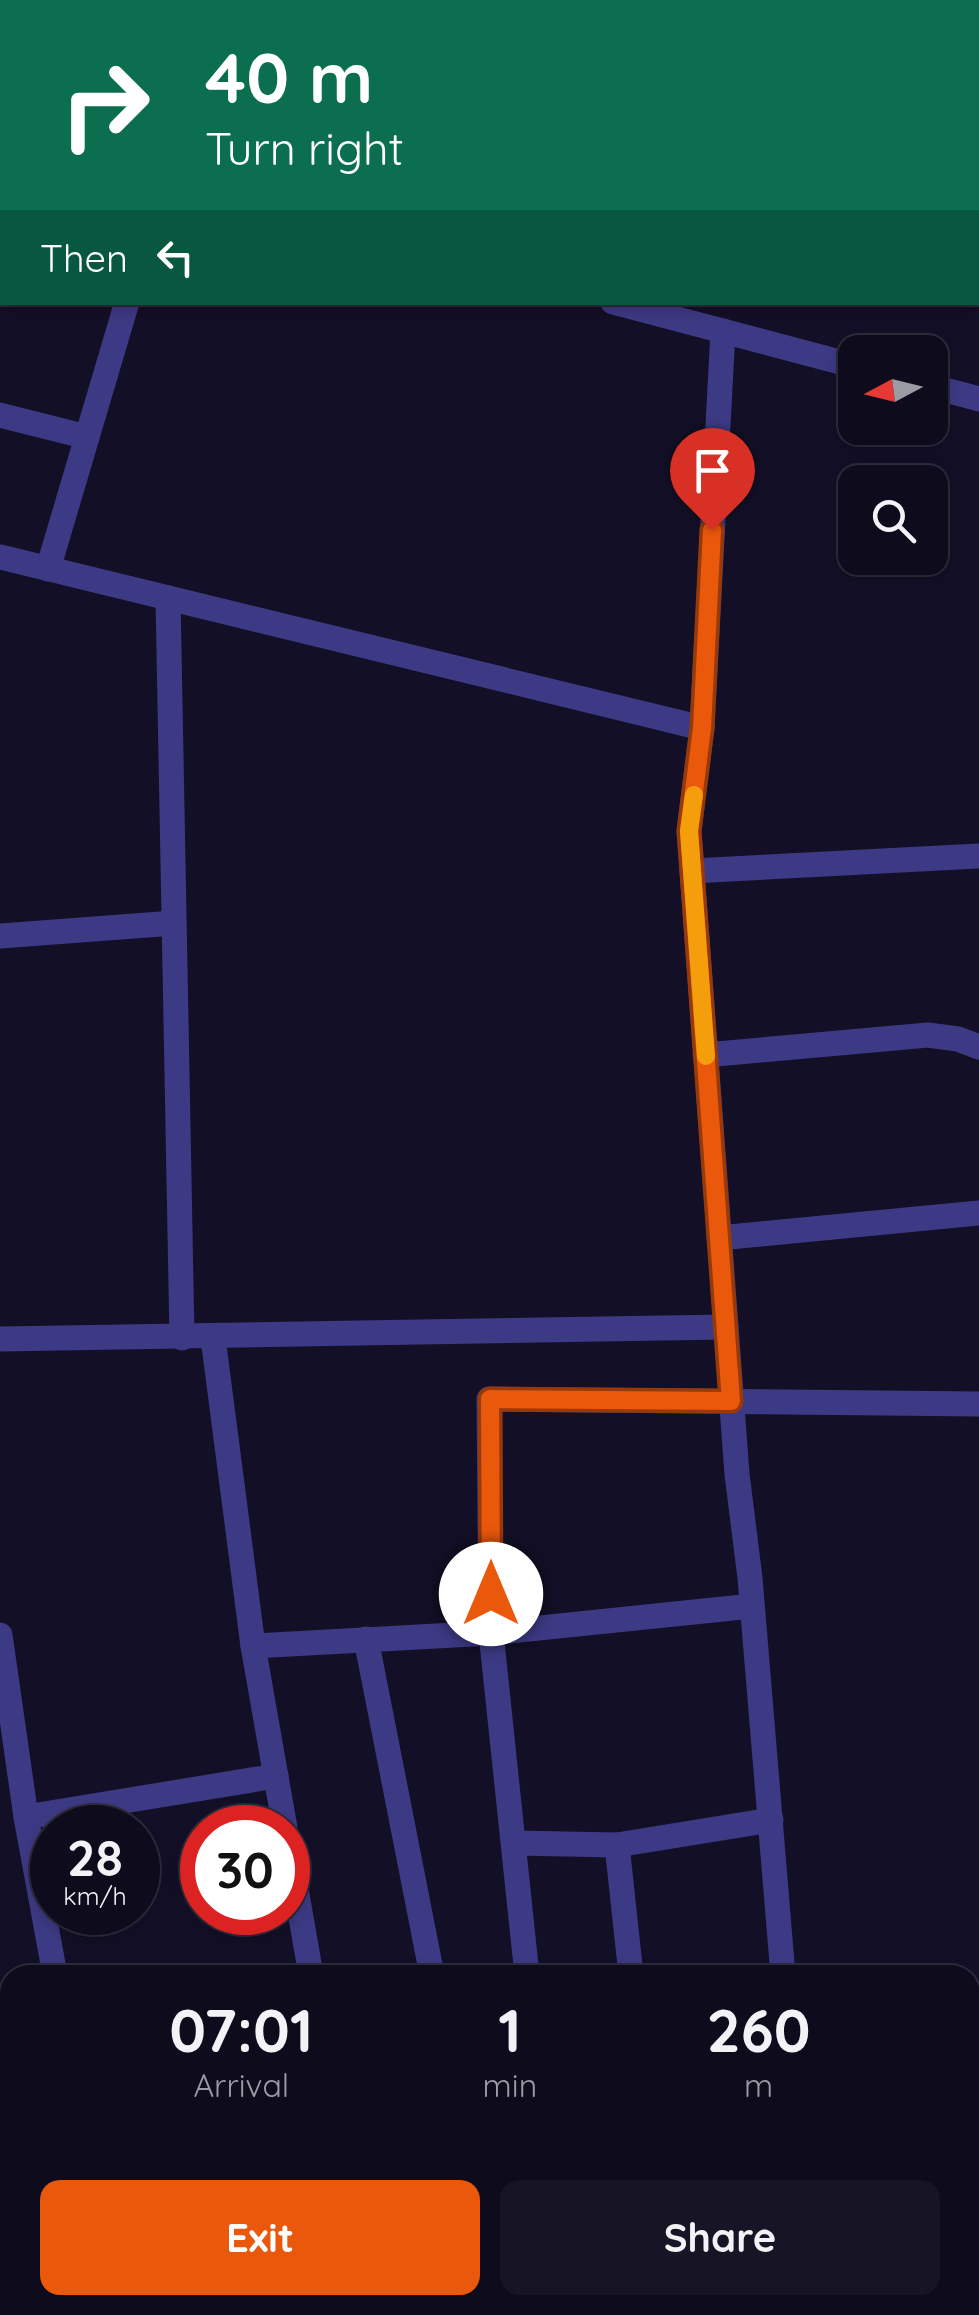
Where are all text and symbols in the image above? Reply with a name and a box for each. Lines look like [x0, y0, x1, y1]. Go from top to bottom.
text: 40 m [205, 33, 373, 121]
icon: right [40, 40, 170, 170]
text: Turn right [205, 120, 404, 176]
icon: left [148, 230, 203, 285]
text: Then [40, 234, 128, 282]
north arrow [838, 335, 948, 445]
map controls [838, 335, 948, 575]
pin [670, 428, 755, 531]
icon: arrive [685, 443, 740, 498]
button: search [838, 465, 948, 575]
position arrow [439, 1542, 543, 1646]
speed limit sign: 30 [180, 1805, 310, 1935]
text: 28 [67, 1826, 123, 1889]
text: km/h [63, 1880, 127, 1911]
text: 07:01 [169, 1992, 313, 2067]
text: 1 [498, 1992, 522, 2067]
text: 260 [706, 1992, 811, 2067]
text: Arrival [193, 2065, 289, 2105]
text: min [483, 2065, 537, 2105]
text: m [744, 2065, 773, 2105]
button: Exit [40, 2180, 480, 2295]
button: Share [500, 2180, 940, 2295]

